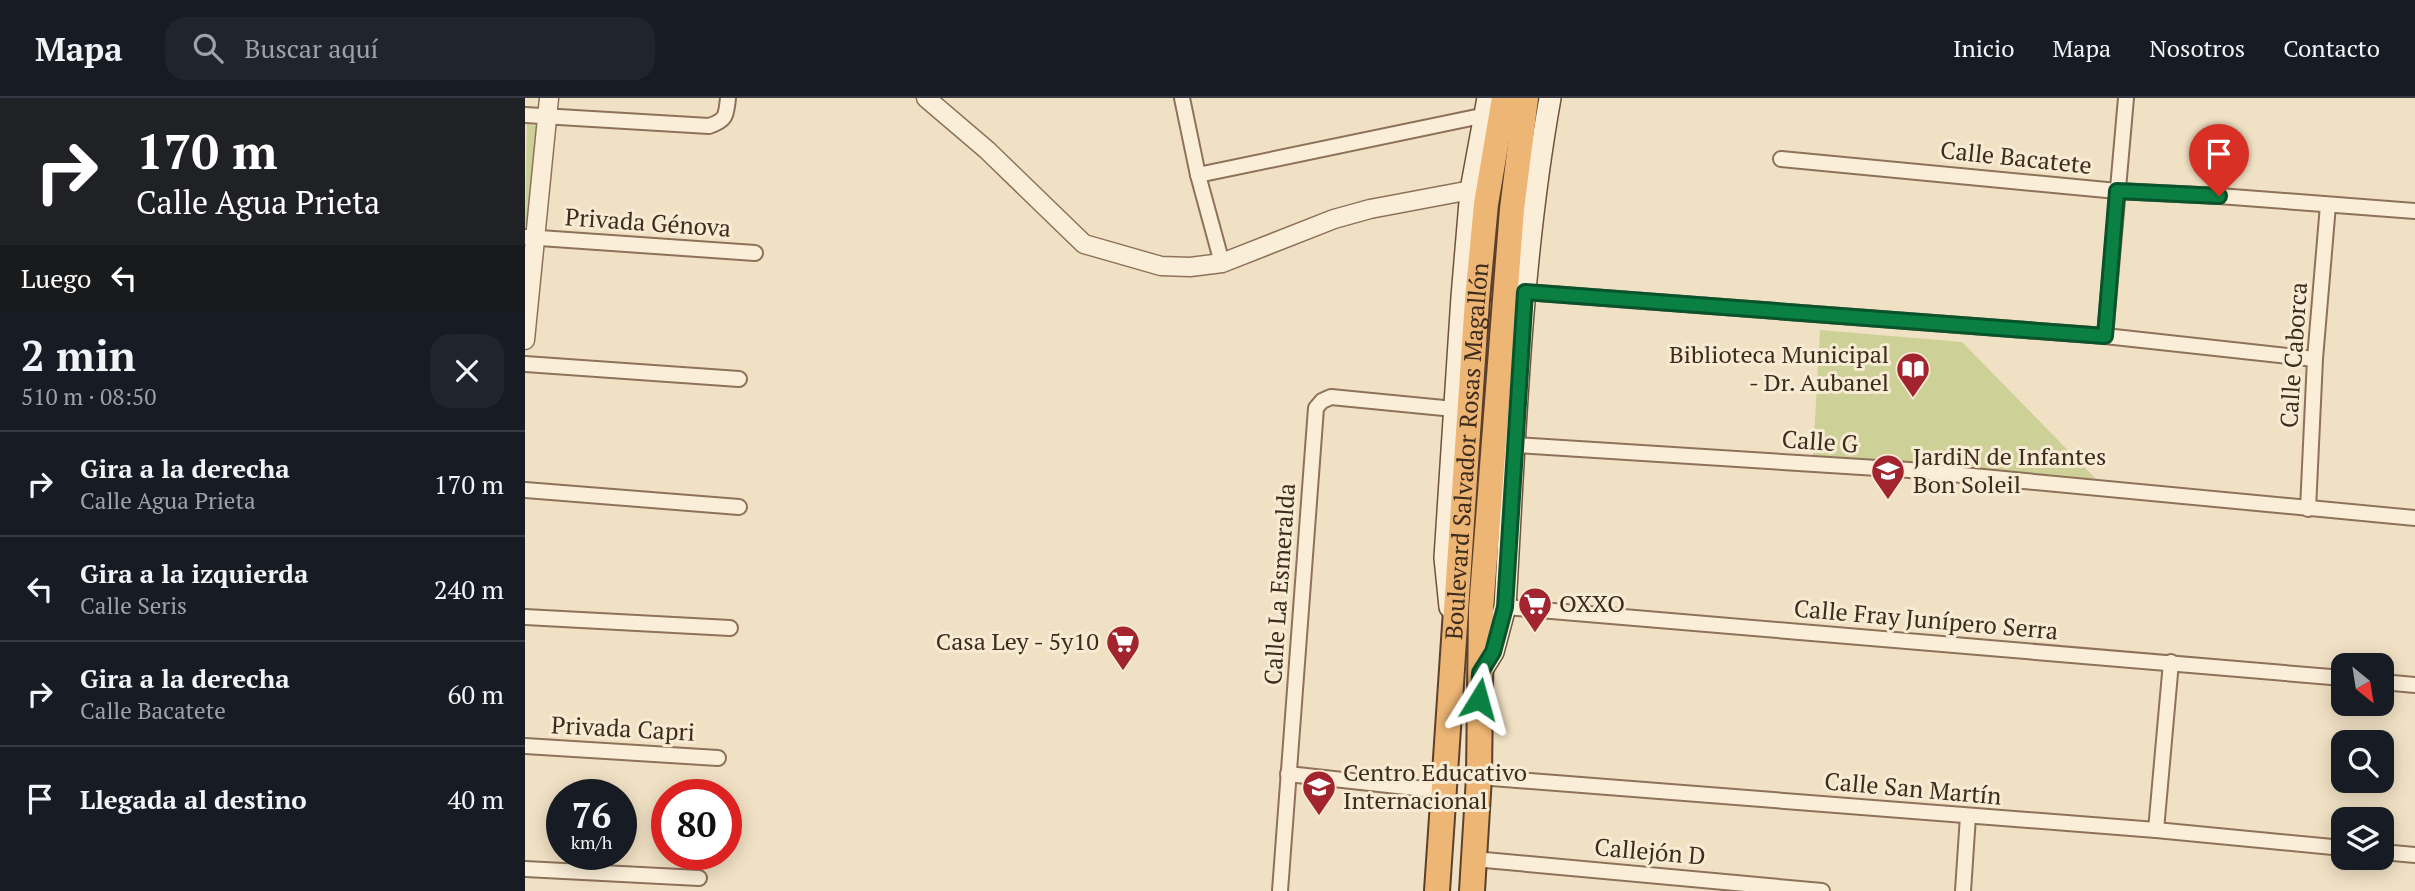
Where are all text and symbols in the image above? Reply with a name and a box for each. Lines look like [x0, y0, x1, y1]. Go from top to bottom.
search box [165, 17, 655, 80]
text: Mapa [35, 27, 123, 70]
icon: search [189, 29, 227, 67]
text: Buscar aquí [245, 31, 378, 65]
text: Inicio [1953, 32, 2015, 64]
text: Mapa [2053, 32, 2111, 64]
text: Nosotros [2149, 32, 2245, 64]
text: Contacto [2283, 32, 2380, 64]
text: 170 m [136, 118, 278, 183]
pin [2189, 124, 2249, 196]
icon: right [21, 126, 112, 217]
street label: Calle Bacatete [1939, 133, 2093, 181]
icon: arrive [2200, 135, 2238, 173]
text: Calle Agua Prieta [136, 181, 380, 223]
street label: Privada Génova [564, 200, 732, 244]
icon: left [105, 259, 143, 297]
text: Luego [21, 261, 91, 295]
street label: Boulevard Salvador Rosas Magallón [1437, 261, 1495, 641]
street label: Calle Caborca [2272, 281, 2314, 429]
text: 2 min [21, 327, 136, 383]
button: close [430, 334, 504, 408]
place label: Biblioteca Municipal - Dr. Aubanel [1669, 338, 1889, 398]
library icon: Biblioteca Municipal - Dr. Aubanel [1894, 350, 1932, 399]
text: 510 m · 08:50 [21, 381, 156, 412]
street label: Calle G [1781, 422, 1860, 460]
place label: JardiN de Infantes Bon Soleil [1913, 440, 2106, 500]
text: Gira a la derecha [80, 451, 290, 485]
school or university icon: JardiN de Infantes Bon Soleil [1869, 452, 1907, 501]
icon: right [21, 465, 59, 503]
text: 170 m [434, 467, 504, 501]
street label: Calle La Esmeralda [1256, 482, 1302, 686]
text: Calle Agua Prieta [80, 485, 256, 516]
text: Gira a la izquierda [80, 556, 308, 590]
icon: left [21, 570, 59, 608]
text: 240 m [434, 572, 504, 606]
supermarket icon: OXXO [1516, 585, 1554, 634]
place label: OXXO [1559, 587, 1625, 619]
text: Calle Seris [80, 590, 187, 621]
street label: Calle Fray Junípero Serra [1793, 592, 2060, 646]
supermarket icon: Casa Ley - 5y10 [1104, 623, 1142, 672]
place label: Casa Ley - 5y10 [936, 625, 1099, 657]
north arrow [2331, 653, 2394, 716]
map controls [2331, 653, 2394, 870]
text: Gira a la derecha [80, 661, 290, 695]
position arrow [1442, 662, 1516, 736]
icon: right [21, 675, 59, 713]
text: 60 m [448, 677, 504, 711]
text: Calle Bacatete [80, 695, 226, 726]
street label: Privada Capri [550, 708, 696, 748]
button: search [2331, 730, 2394, 793]
place label: Centro Educativo Internacional [1343, 756, 1527, 816]
street label: Calle San Martín [1823, 764, 2003, 812]
school or university icon: Centro Educativo Internacional [1300, 768, 1338, 817]
speed limit sign: 80 [651, 779, 742, 870]
icon: arrive [21, 780, 59, 818]
text: Llegada al destino [80, 782, 307, 816]
text: 40 m [448, 782, 504, 816]
text: 76 [572, 792, 611, 838]
button: layers [2331, 807, 2394, 870]
text: km/h [571, 830, 612, 854]
street label: Callejón D [1593, 830, 1707, 872]

